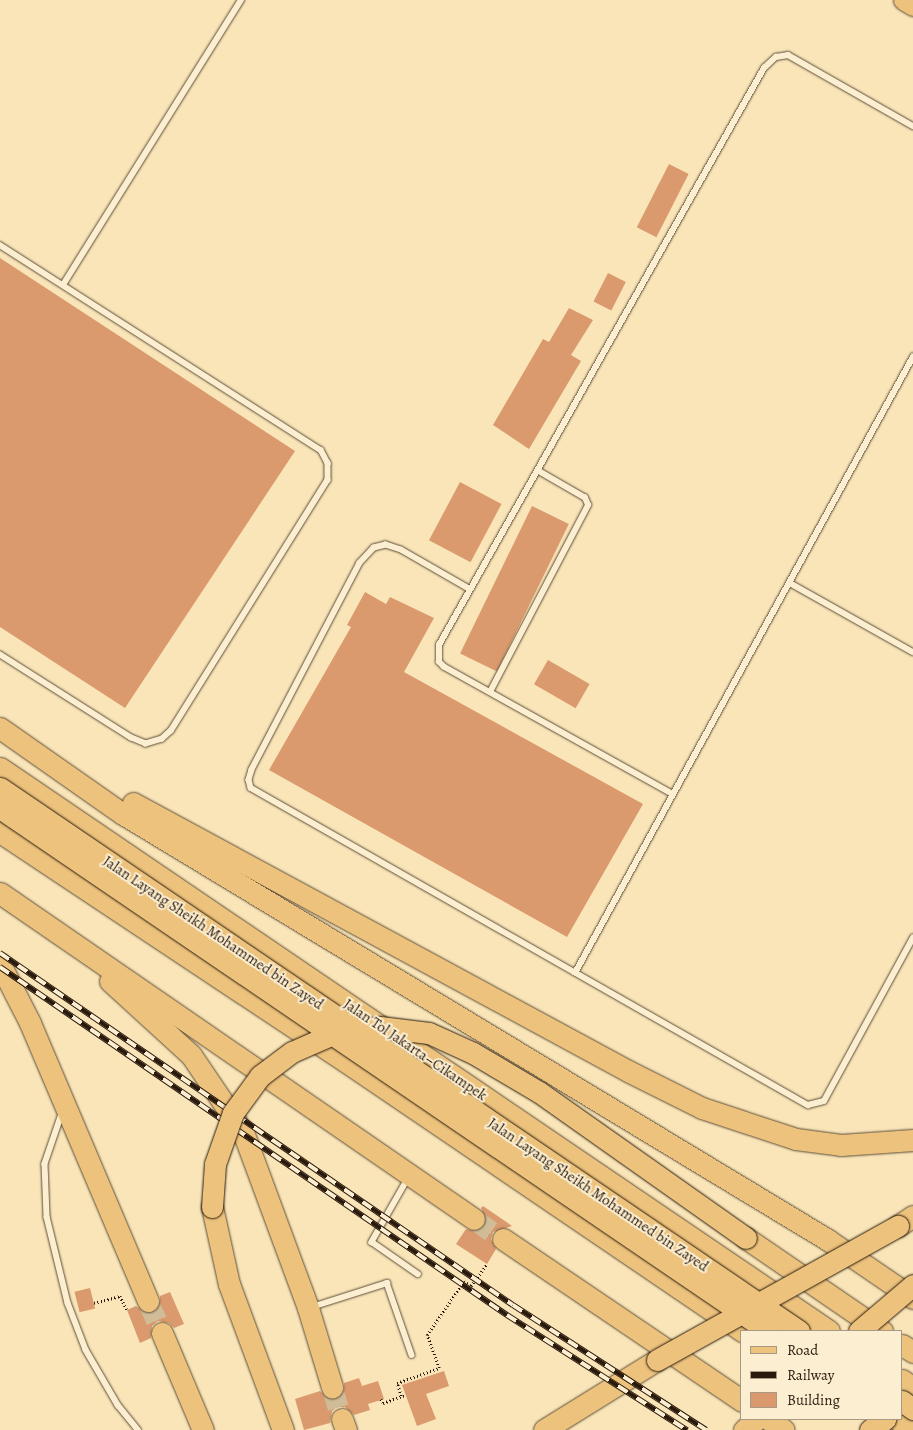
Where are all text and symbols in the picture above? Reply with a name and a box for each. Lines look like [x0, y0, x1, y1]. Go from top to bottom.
street label: Jalan Layang Sheikh Mohammed bin Zayed [99, 852, 327, 1014]
street label: Jalan Tol Jakarta–Cikampek [340, 995, 490, 1105]
street label: Jalan Layang Sheikh Mohammed bin Zayed [484, 1114, 712, 1276]
legend [740, 1330, 903, 1420]
text: Road [787, 1340, 818, 1360]
text: Railway [787, 1365, 834, 1385]
text: Building [787, 1390, 840, 1410]

